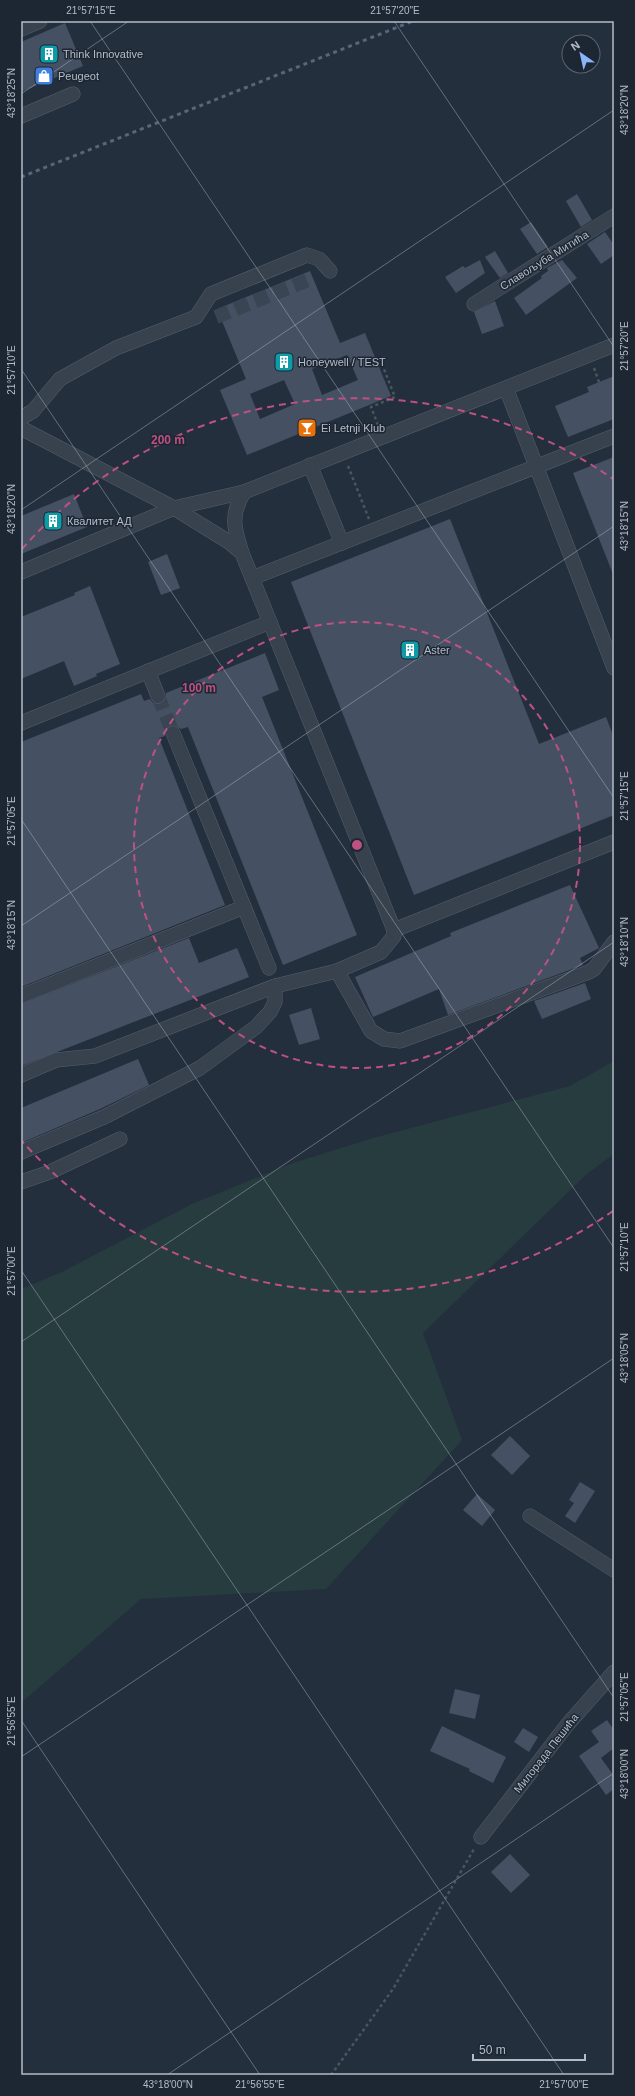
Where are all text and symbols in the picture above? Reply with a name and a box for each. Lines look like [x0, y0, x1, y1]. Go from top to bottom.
text: 21°57'15"E [66, 5, 116, 16]
text: 21°57'20"E [370, 5, 420, 16]
north arrow [561, 34, 601, 74]
text: N [569, 38, 582, 53]
building icon: Think Innovative [38, 43, 60, 65]
place label: Think Innovative [63, 48, 143, 60]
shop icon: Peugeot [33, 65, 55, 87]
text: 43°18'25"N [6, 68, 17, 118]
place label: Peugeot [58, 70, 99, 82]
text: 43°18'20"N [619, 85, 630, 135]
street label: Славољуба Митића [498, 227, 591, 292]
text: 21°57'20"E [619, 321, 630, 371]
text: 21°57'10"E [6, 345, 17, 395]
building icon: Honeywell / TEST [273, 351, 295, 373]
place label: Honeywell / TEST [298, 356, 386, 368]
bar icon: Ei Letnji Klub [296, 417, 318, 439]
place label: Ei Letnji Klub [321, 422, 385, 434]
text: 200 m [151, 433, 185, 447]
text: 43°18'20"N [6, 484, 17, 534]
text: 43°18'15"N [619, 501, 630, 551]
building icon: Квалитет АД [42, 510, 64, 532]
place label: Квалитет АД [67, 515, 132, 527]
building icon: Aster [399, 639, 421, 661]
place label: Aster [424, 644, 450, 656]
text: 100 m [182, 681, 216, 695]
text: 21°57'15"E [619, 771, 630, 821]
text: 21°57'05"E [6, 796, 17, 846]
centre of rings [350, 838, 364, 852]
text: 43°18'15"N [6, 900, 17, 950]
text: 43°18'10"N [619, 917, 630, 967]
text: 21°57'10"E [619, 1222, 630, 1272]
text: 21°57'00"E [6, 1246, 17, 1296]
text: 43°18'05"N [619, 1333, 630, 1383]
text: 21°57'05"E [619, 1672, 630, 1722]
text: 21°56'55"E [6, 1696, 17, 1746]
street label: Милорада Пешића [511, 1710, 581, 1795]
text: 43°18'00"N [619, 1749, 630, 1799]
scale bar [473, 2036, 585, 2062]
text: 50 m [479, 2043, 506, 2057]
text: 43°18'00"N [143, 2079, 193, 2090]
text: 21°56'55"E [235, 2079, 285, 2090]
text: 21°57'00"E [539, 2079, 589, 2090]

